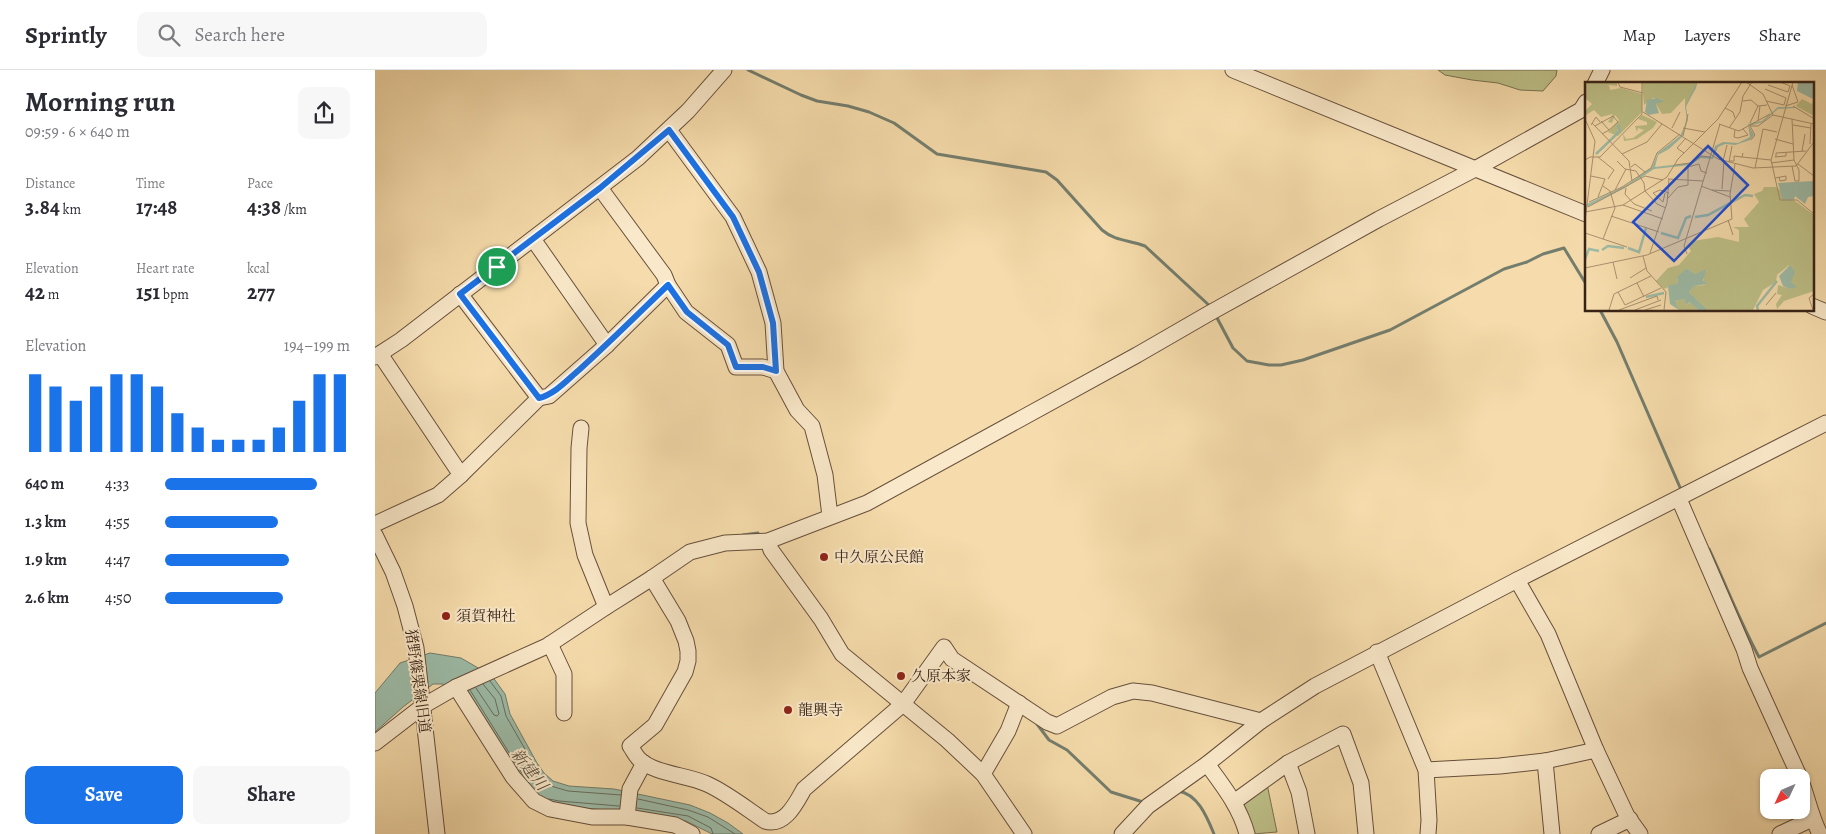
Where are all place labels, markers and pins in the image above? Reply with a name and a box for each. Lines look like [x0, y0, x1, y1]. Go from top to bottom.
pin [476, 246, 518, 288]
place label: 中久原公民館 [834, 547, 924, 567]
marker: 中久原公民館 [818, 551, 830, 563]
place label: 須賀神社 [456, 606, 516, 626]
marker: 須賀神社 [440, 610, 452, 622]
place label: 久原本家 [911, 666, 971, 686]
marker: 久原本家 [895, 670, 907, 682]
place label: 龍興寺 [798, 700, 843, 720]
marker: 龍興寺 [782, 704, 794, 716]

